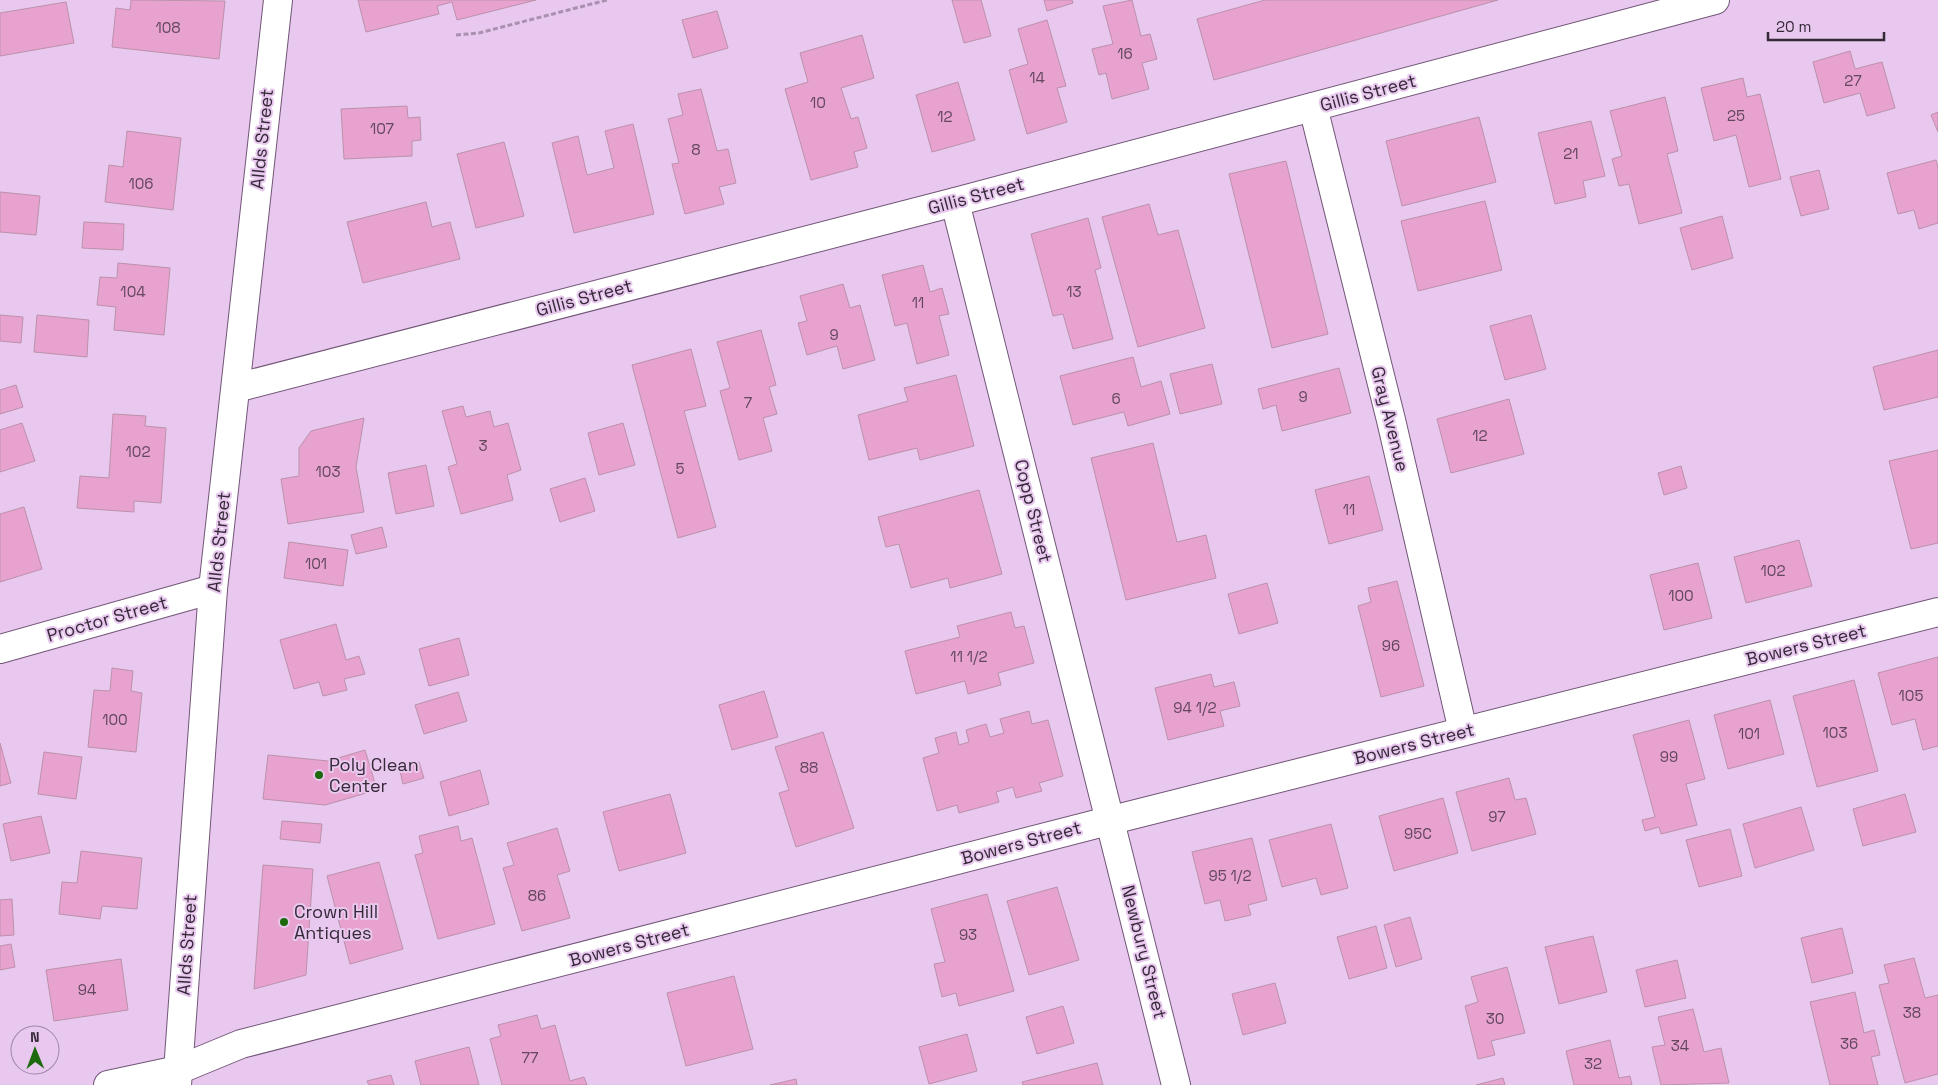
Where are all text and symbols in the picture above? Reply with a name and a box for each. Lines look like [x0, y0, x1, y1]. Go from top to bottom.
scale bar [1768, 10, 1884, 42]
text: 20 m [1776, 17, 1811, 36]
house number: 108 [155, 18, 181, 37]
house number: 16 [1117, 44, 1133, 63]
house number: 14 [1029, 68, 1045, 87]
street label: Gillis Street [1317, 69, 1418, 116]
house number: 27 [1844, 71, 1862, 90]
street label: Allds Street [245, 88, 278, 190]
house number: 10 [810, 93, 826, 112]
house number: 25 [1727, 106, 1745, 125]
house number: 12 [937, 107, 953, 126]
house number: 107 [370, 119, 394, 138]
house number: 8 [691, 140, 701, 159]
house number: 21 [1563, 144, 1579, 163]
street label: Gillis Street [925, 172, 1026, 219]
house number: 106 [128, 174, 154, 193]
street label: Gillis Street [533, 274, 634, 321]
house number: 104 [120, 282, 146, 301]
house number: 13 [1066, 282, 1082, 301]
house number: 11 [912, 293, 924, 312]
house number: 9 [829, 325, 839, 344]
street label: Gray Avenue [1366, 364, 1415, 474]
house number: 9 [1298, 387, 1308, 406]
house number: 6 [1111, 389, 1121, 408]
house number: 7 [744, 393, 752, 412]
house number: 12 [1472, 426, 1488, 445]
house number: 3 [478, 436, 488, 455]
house number: 102 [126, 442, 150, 461]
street label: Copp Street [1010, 457, 1057, 565]
house number: 5 [676, 459, 685, 478]
house number: 103 [316, 462, 340, 481]
street label: Allds Street [202, 491, 235, 593]
house number: 11 [1343, 500, 1355, 519]
house number: 101 [305, 554, 327, 573]
house number: 102 [1761, 561, 1785, 580]
house number: 100 [1668, 586, 1694, 605]
street label: Proctor Street [44, 590, 170, 647]
street label: Bowers Street [1743, 618, 1869, 671]
house number: 96 [1382, 636, 1400, 655]
house number: 11 1/2 [950, 647, 988, 666]
house number: 105 [1899, 686, 1923, 705]
house number: 94 1/2 [1173, 698, 1217, 717]
house number: 100 [102, 710, 128, 729]
street label: Bowers Street [1351, 717, 1477, 770]
house number: 103 [1823, 723, 1847, 742]
house number: 101 [1738, 724, 1760, 743]
house number: 99 [1660, 747, 1678, 766]
place label: Poly Clean Center [329, 753, 419, 797]
house number: 88 [800, 758, 818, 777]
marker: Poly Clean Center [313, 769, 325, 781]
house number: 97 [1488, 807, 1506, 826]
street label: Bowers Street [958, 815, 1083, 870]
house number: 95C [1404, 824, 1432, 843]
house number: 95 1/2 [1209, 866, 1251, 885]
street label: Newbury Street [1117, 883, 1172, 1021]
house number: 86 [528, 886, 546, 905]
street label: Allds Street [172, 894, 201, 996]
place label: Crown Hill Antiques [294, 900, 378, 944]
marker: Crown Hill Antiques [278, 916, 290, 928]
street label: Bowers Street [566, 917, 691, 972]
house number: 93 [959, 925, 977, 944]
house number: 94 [78, 980, 96, 999]
house number: 38 [1903, 1003, 1921, 1022]
house number: 30 [1486, 1009, 1504, 1028]
north arrow [10, 1025, 60, 1075]
text: N [30, 1028, 40, 1046]
house number: 36 [1840, 1034, 1858, 1053]
house number: 34 [1671, 1036, 1689, 1055]
house number: 77 [522, 1048, 538, 1067]
house number: 32 [1584, 1054, 1602, 1073]

